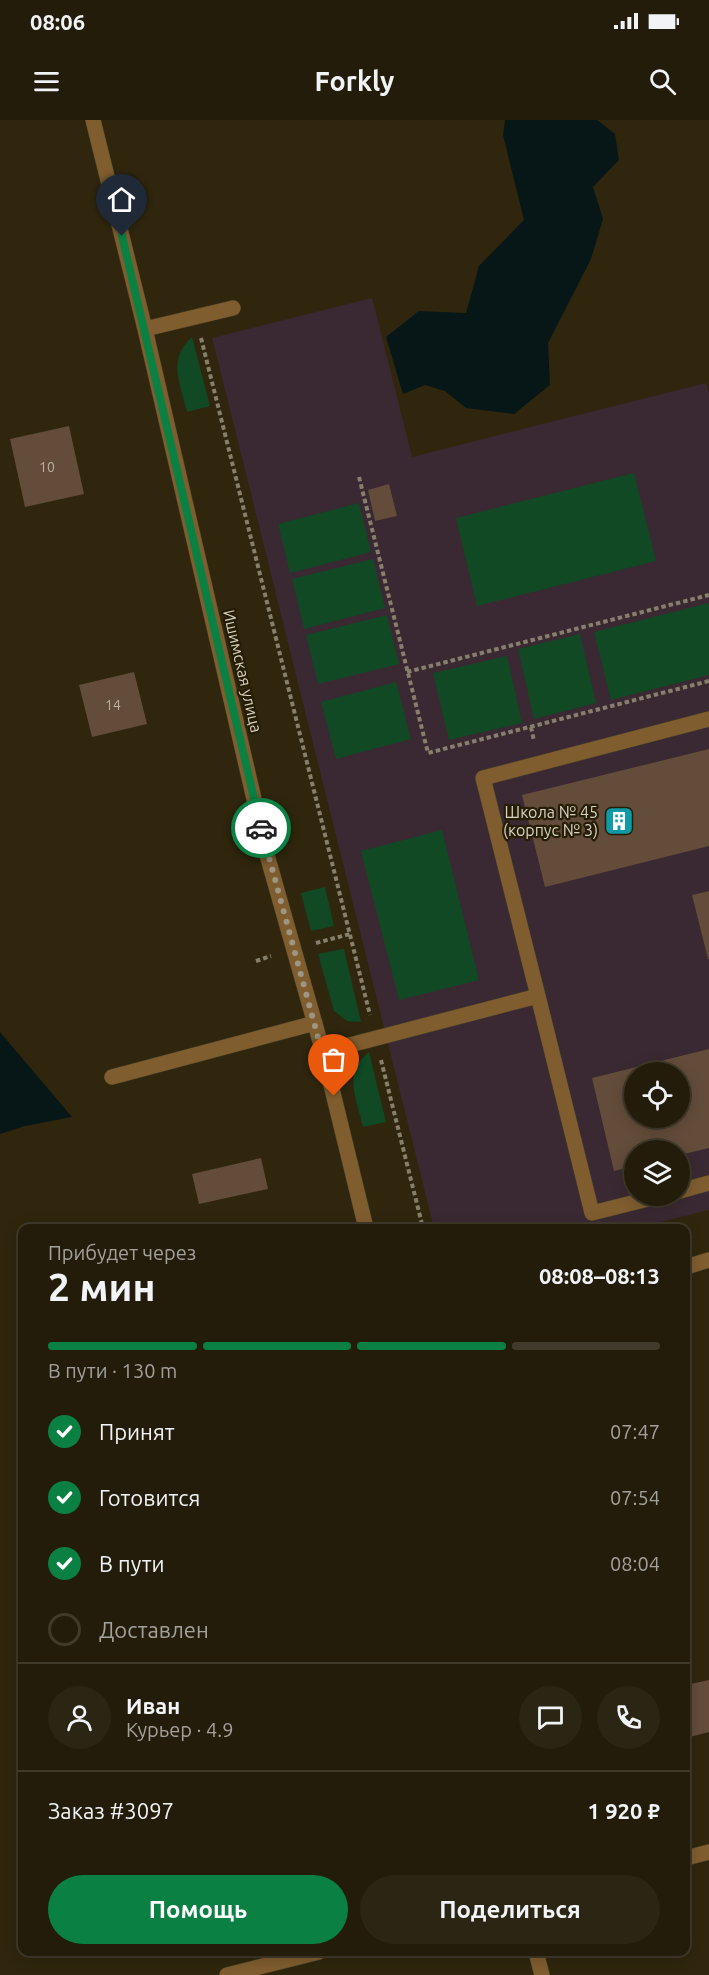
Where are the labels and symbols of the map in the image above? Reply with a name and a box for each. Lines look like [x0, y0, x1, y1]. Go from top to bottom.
pin [96, 174, 147, 236]
house number: 10 [39, 459, 55, 475]
street label: Ишимская улица [220, 608, 266, 734]
house number: 14 [105, 697, 121, 713]
courier [231, 798, 291, 858]
place label: Школа № 45 (корпус № 3) [503, 803, 598, 840]
building icon: Школа № 45 (корпус № 3) [603, 805, 635, 837]
pin [308, 1034, 359, 1096]

